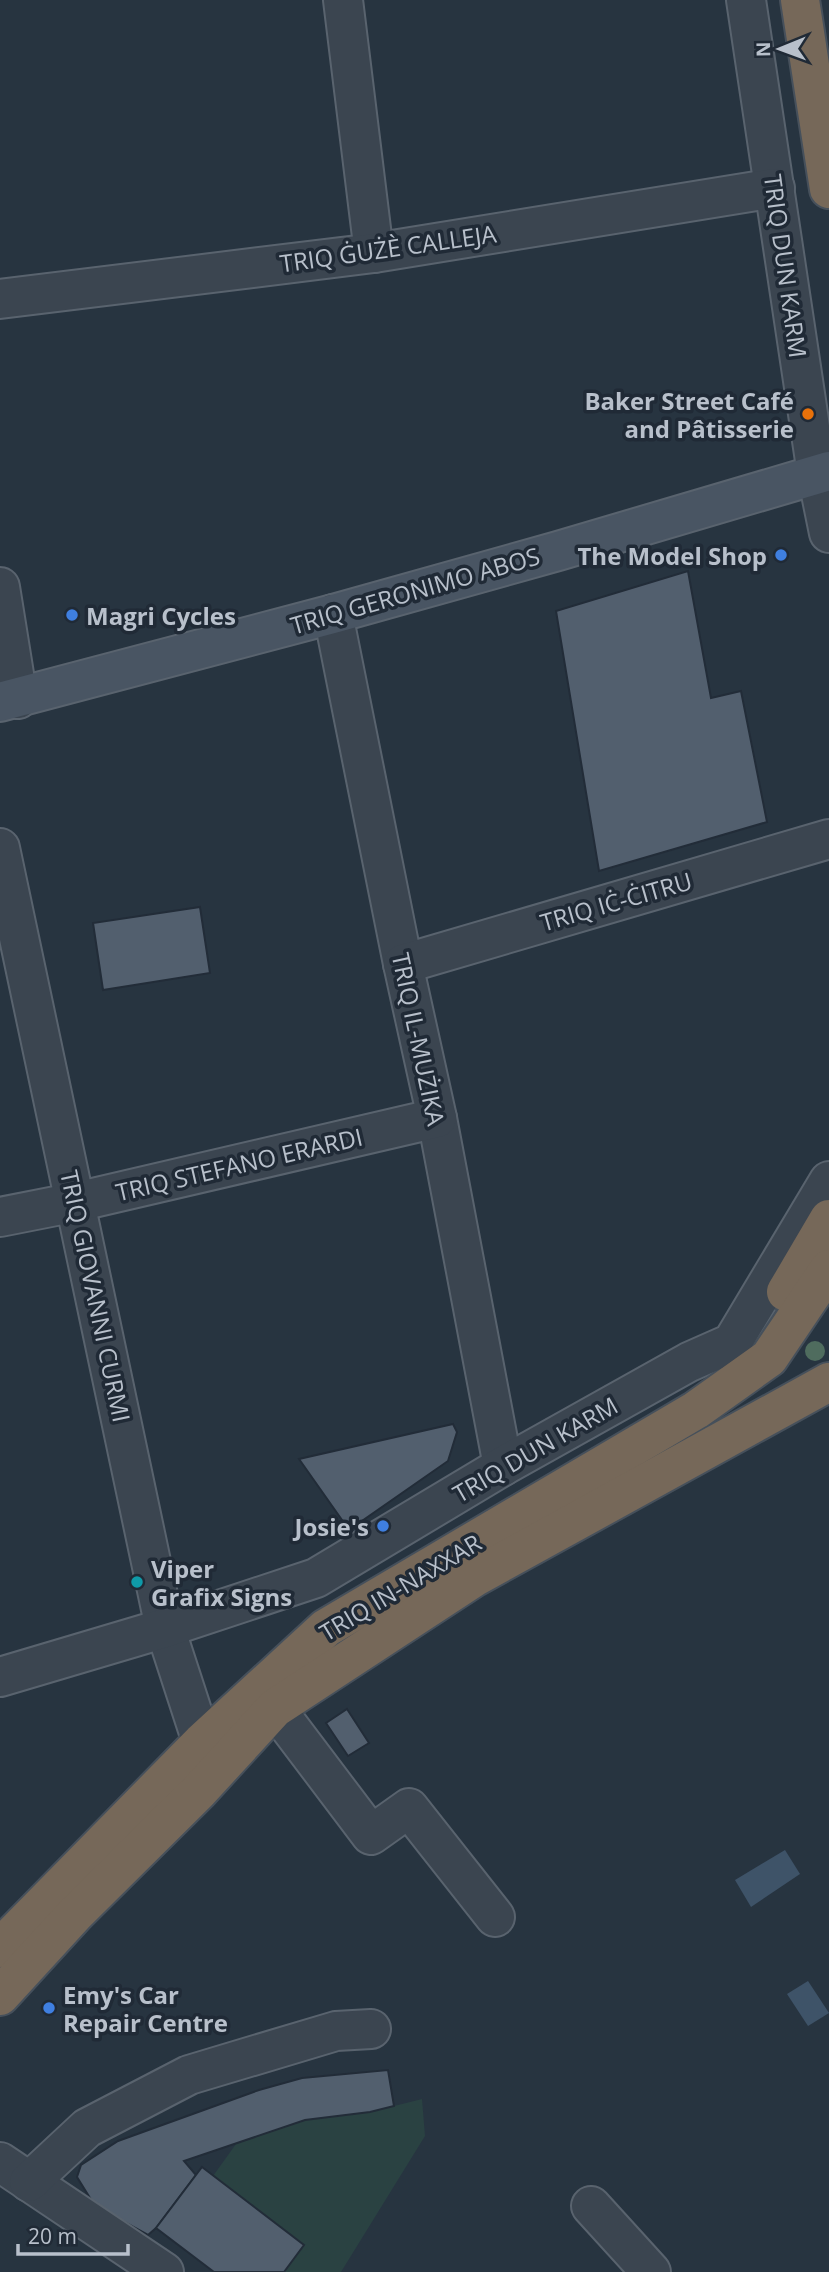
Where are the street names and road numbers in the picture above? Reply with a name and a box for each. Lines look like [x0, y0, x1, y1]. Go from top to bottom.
street label: TRIQ DUN KARM [757, 172, 815, 360]
street label: TRIQ ĠUŻÈ CALLEJA [278, 216, 499, 280]
street label: TRIQ GERONIMO ABOS [287, 539, 543, 641]
street label: TRIQ IĊ-ĊITRU [536, 864, 696, 938]
street label: TRIQ IL-MUŻIKA [385, 950, 454, 1129]
street label: TRIQ STEFANO ERARDI [112, 1120, 366, 1208]
street label: TRIQ GIOVANNI CURMI [53, 1167, 139, 1425]
street label: TRIQ DUN KARM [447, 1388, 623, 1510]
street label: TRIQ IN-NAXXAR [313, 1526, 487, 1648]

